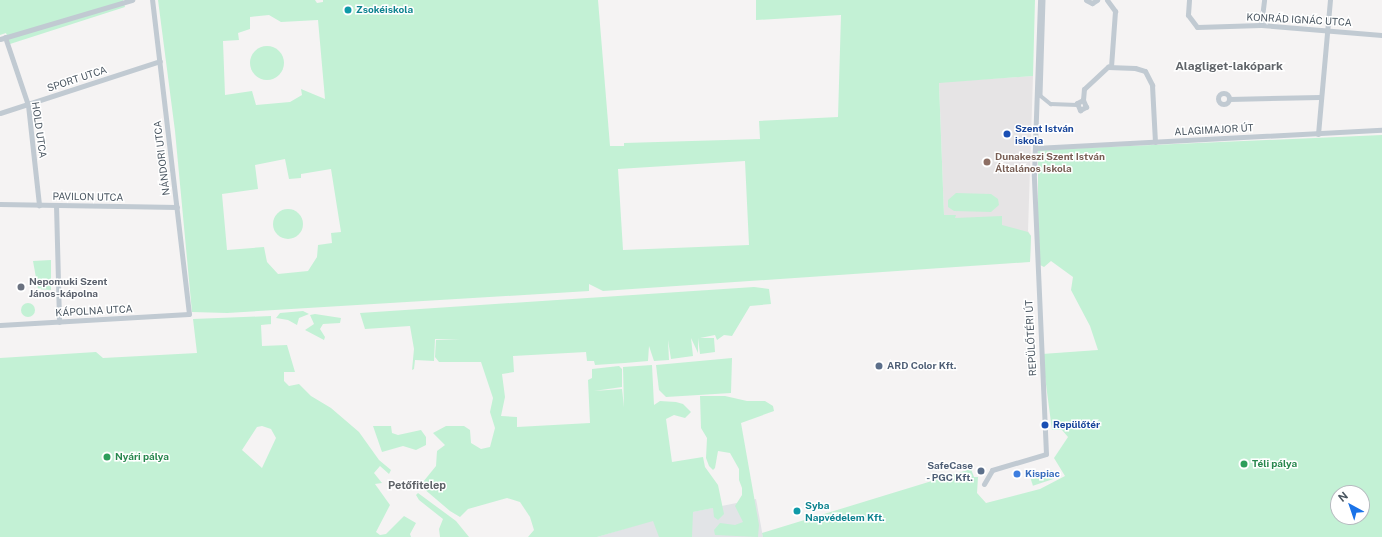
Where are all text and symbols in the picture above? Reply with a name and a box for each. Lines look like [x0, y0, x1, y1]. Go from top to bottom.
place label: Zsokéiskola [356, 4, 413, 16]
marker: Zsokéiskola [343, 5, 353, 15]
street label: KONRÁD IGNÁC UTCA [1246, 11, 1352, 29]
district label: Alagliget-lakópark [1175, 60, 1283, 74]
street label: SPORT UTCA [46, 64, 108, 94]
street label: HOLD UTCA [29, 101, 49, 159]
street label: NÁNDORI UTCA [151, 120, 173, 196]
place label: Szent István iskola [1015, 122, 1074, 146]
street label: ALAGIMAJOR ÚT [1174, 122, 1254, 138]
marker: Szent István iskola [1002, 129, 1012, 139]
place label: Dunakeszi Szent István Általános Iskola [995, 150, 1105, 174]
marker: Dunakeszi Szent István Általános Iskola [982, 157, 992, 167]
street label: PAVILON UTCA [52, 190, 124, 204]
place label: Nepomuki Szent János-kápolna [29, 275, 107, 298]
marker: Nepomuki Szent János-kápolna [16, 282, 26, 292]
street label: REPÜLŐTÉRI ÚT [1023, 299, 1039, 377]
street label: KÁPOLNA UTCA [55, 303, 133, 319]
place label: ARD Color Kft. [887, 360, 956, 372]
marker: ARD Color Kft. [874, 361, 884, 371]
place label: Repülőtér [1053, 419, 1100, 431]
marker: Repülőtér [1040, 420, 1050, 430]
place label: Nyári pálya [115, 451, 169, 463]
marker: Nyári pálya [102, 452, 112, 462]
place label: Téli pálya [1252, 458, 1297, 470]
place label: SafeCase - PGC Kft. [926, 459, 973, 482]
marker: Téli pálya [1239, 459, 1249, 469]
marker: SafeCase - PGC Kft. [976, 466, 986, 476]
place label: Kispiac [1025, 468, 1060, 480]
marker: Kispiac [1012, 469, 1022, 479]
district label: Petőfitelep [388, 478, 446, 492]
north arrow [1330, 485, 1370, 525]
text: N [1336, 489, 1350, 504]
place label: Syba Napvédelem Kft. [805, 499, 885, 522]
marker: Syba Napvédelem Kft. [792, 506, 802, 516]

